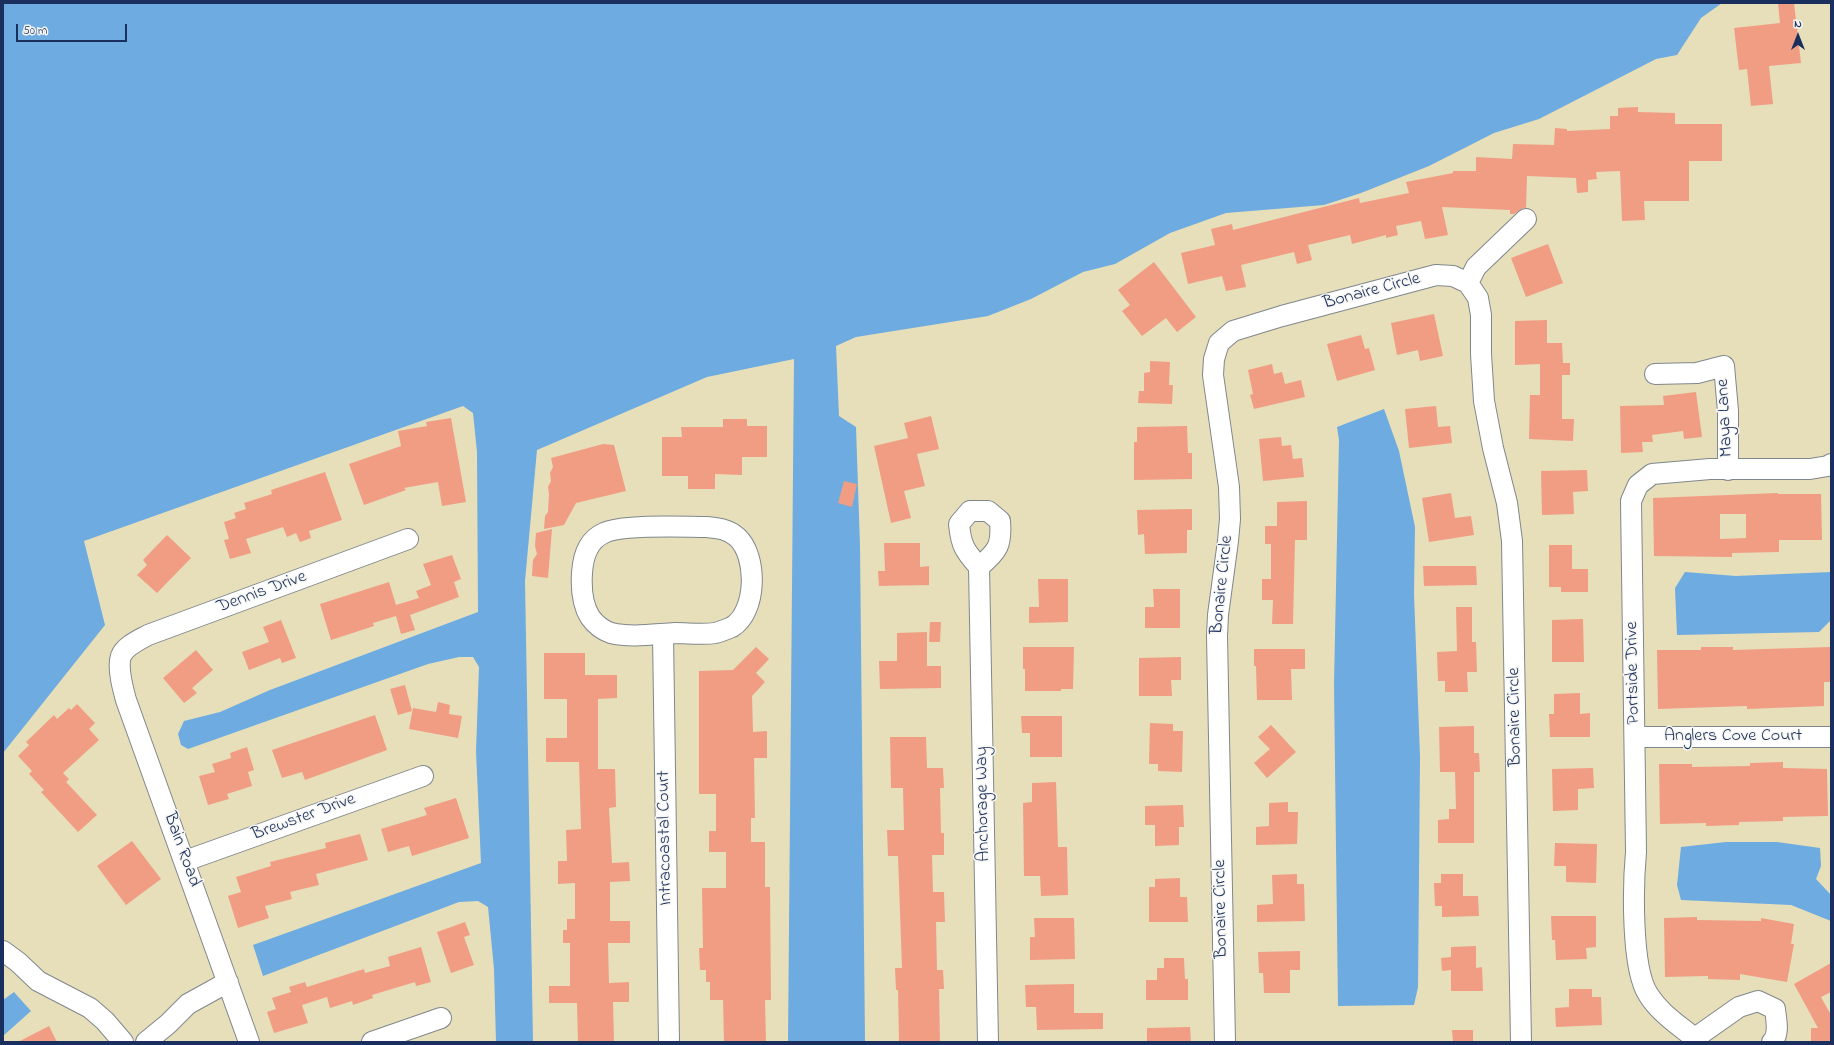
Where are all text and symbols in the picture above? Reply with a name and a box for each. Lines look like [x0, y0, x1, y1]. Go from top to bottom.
scale bar [18, 16, 129, 42]
north arrow [1778, 16, 1818, 56]
text: N [1794, 16, 1802, 32]
text: 50 m [23, 22, 47, 40]
street label: Bonaire Circle [1321, 269, 1423, 315]
street label: Maya Lane [1713, 378, 1739, 458]
street label: Bonaire Circle [1207, 535, 1239, 635]
street label: Dennis Drive [214, 567, 310, 619]
street label: Portside Drive [1622, 621, 1646, 725]
street label: Bonaire Circle [1504, 667, 1528, 767]
street label: Anglers Cove Court [1664, 726, 1802, 748]
street label: Anchorage Way [972, 746, 996, 862]
street label: Intracoastal Court [654, 770, 678, 906]
street label: Brewster Drive [249, 789, 359, 847]
street label: Bain Road [158, 810, 204, 890]
street label: Bonaire Circle [1210, 859, 1234, 959]

